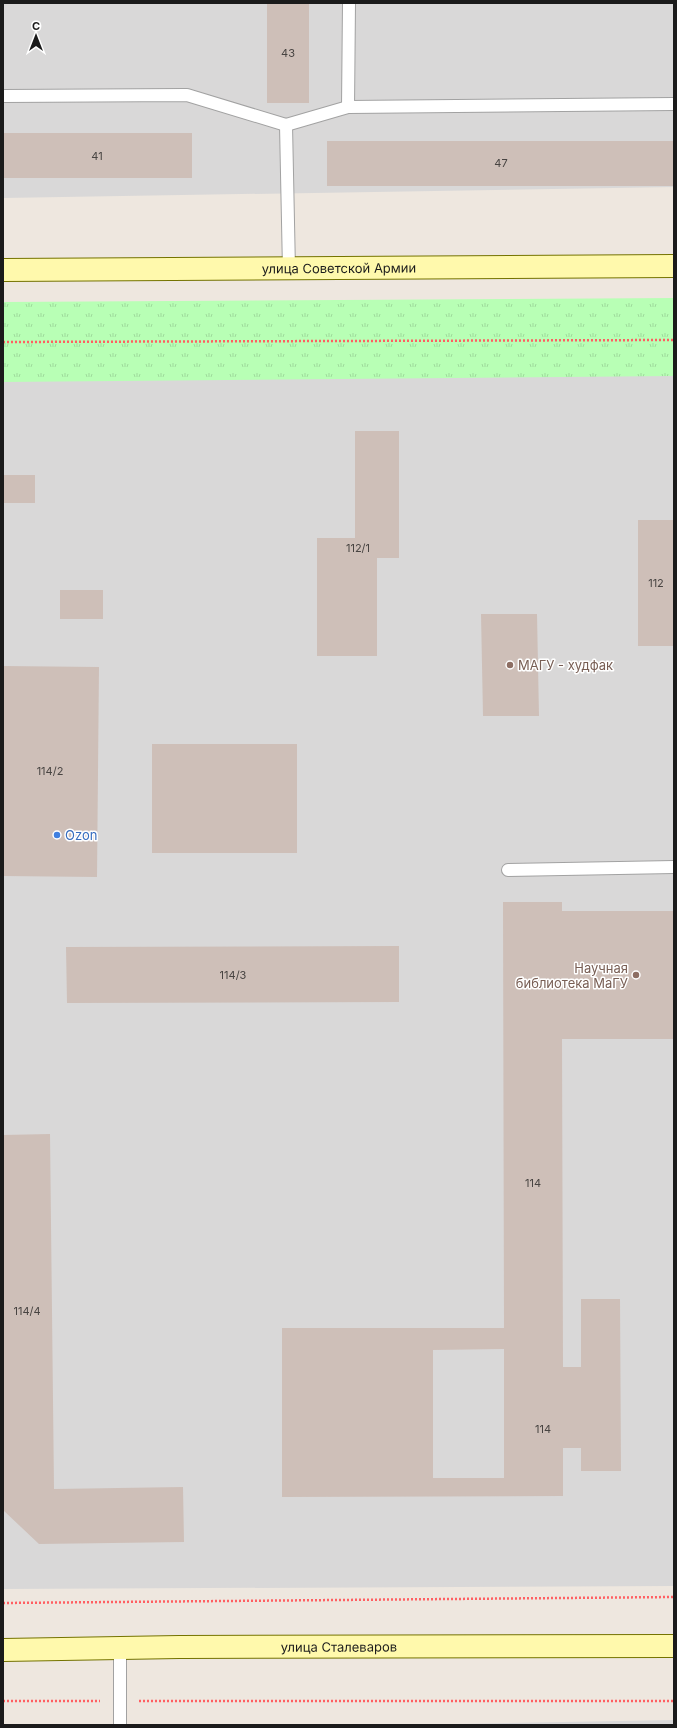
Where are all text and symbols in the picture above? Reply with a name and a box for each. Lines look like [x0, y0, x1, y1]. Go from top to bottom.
north arrow [16, 16, 56, 56]
text: С [32, 19, 40, 33]
house number: 43 [281, 46, 295, 60]
house number: 41 [91, 149, 103, 163]
house number: 47 [494, 156, 508, 170]
street label: улица Советской Армии [262, 260, 416, 276]
house number: 112/1 [346, 541, 370, 555]
house number: 112 [648, 576, 664, 590]
place label: МАГУ - худфак [518, 657, 613, 673]
marker: МАГУ - худфак [505, 660, 515, 670]
house number: 114/2 [37, 764, 63, 778]
place label: Ozon [65, 827, 97, 843]
marker: Ozon [52, 830, 62, 840]
place label: Научная библиотека МаГУ [516, 960, 628, 991]
house number: 114/3 [220, 968, 247, 982]
marker: Научная библиотека МаГУ [631, 970, 641, 980]
house number: 114 [525, 1176, 541, 1190]
house number: 114/4 [13, 1304, 41, 1318]
house number: 114 [535, 1422, 551, 1436]
street label: улица Сталеваров [281, 1639, 397, 1655]

